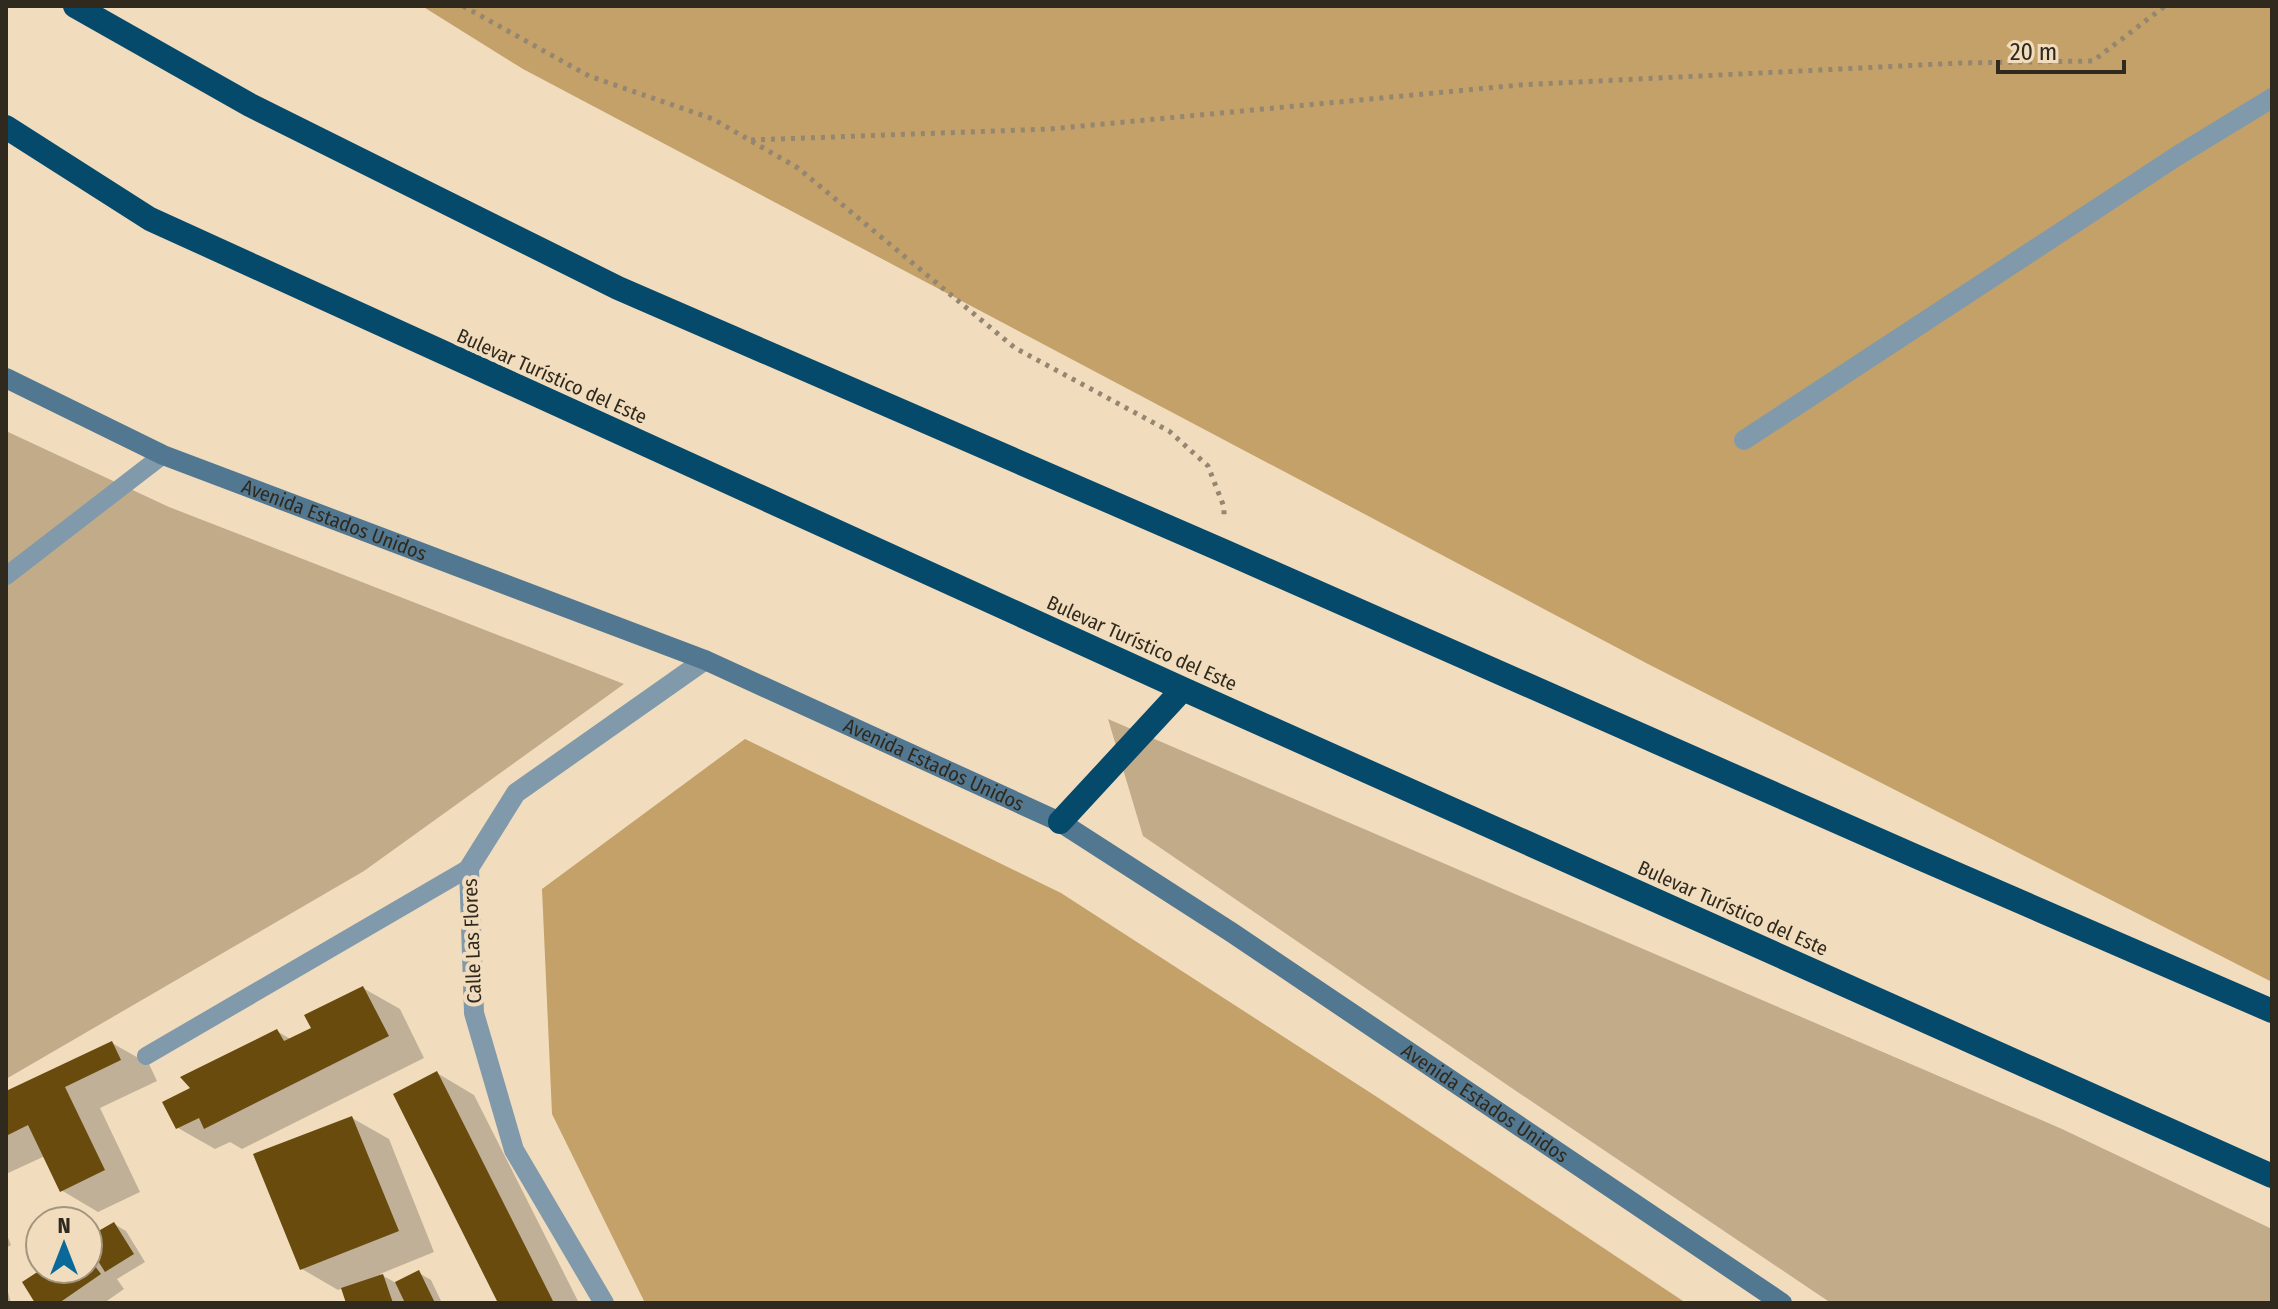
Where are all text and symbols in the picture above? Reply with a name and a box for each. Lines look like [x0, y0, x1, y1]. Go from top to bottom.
scale bar [1998, 24, 2124, 74]
text: 20 m [2010, 38, 2057, 66]
street label: Bulevar Turístico del Este [453, 323, 651, 429]
street label: Avenida Estados Unidos [238, 474, 430, 566]
street label: Bulevar Turístico del Este [1043, 590, 1241, 696]
street label: Avenida Estados Unidos [840, 713, 1028, 816]
street label: Bulevar Turístico del Este [1634, 855, 1832, 961]
street label: Calle Las Flores [458, 878, 486, 1004]
street label: Avenida Estados Unidos [1397, 1038, 1573, 1168]
north arrow [24, 1205, 104, 1285]
text: N [57, 1212, 71, 1239]

